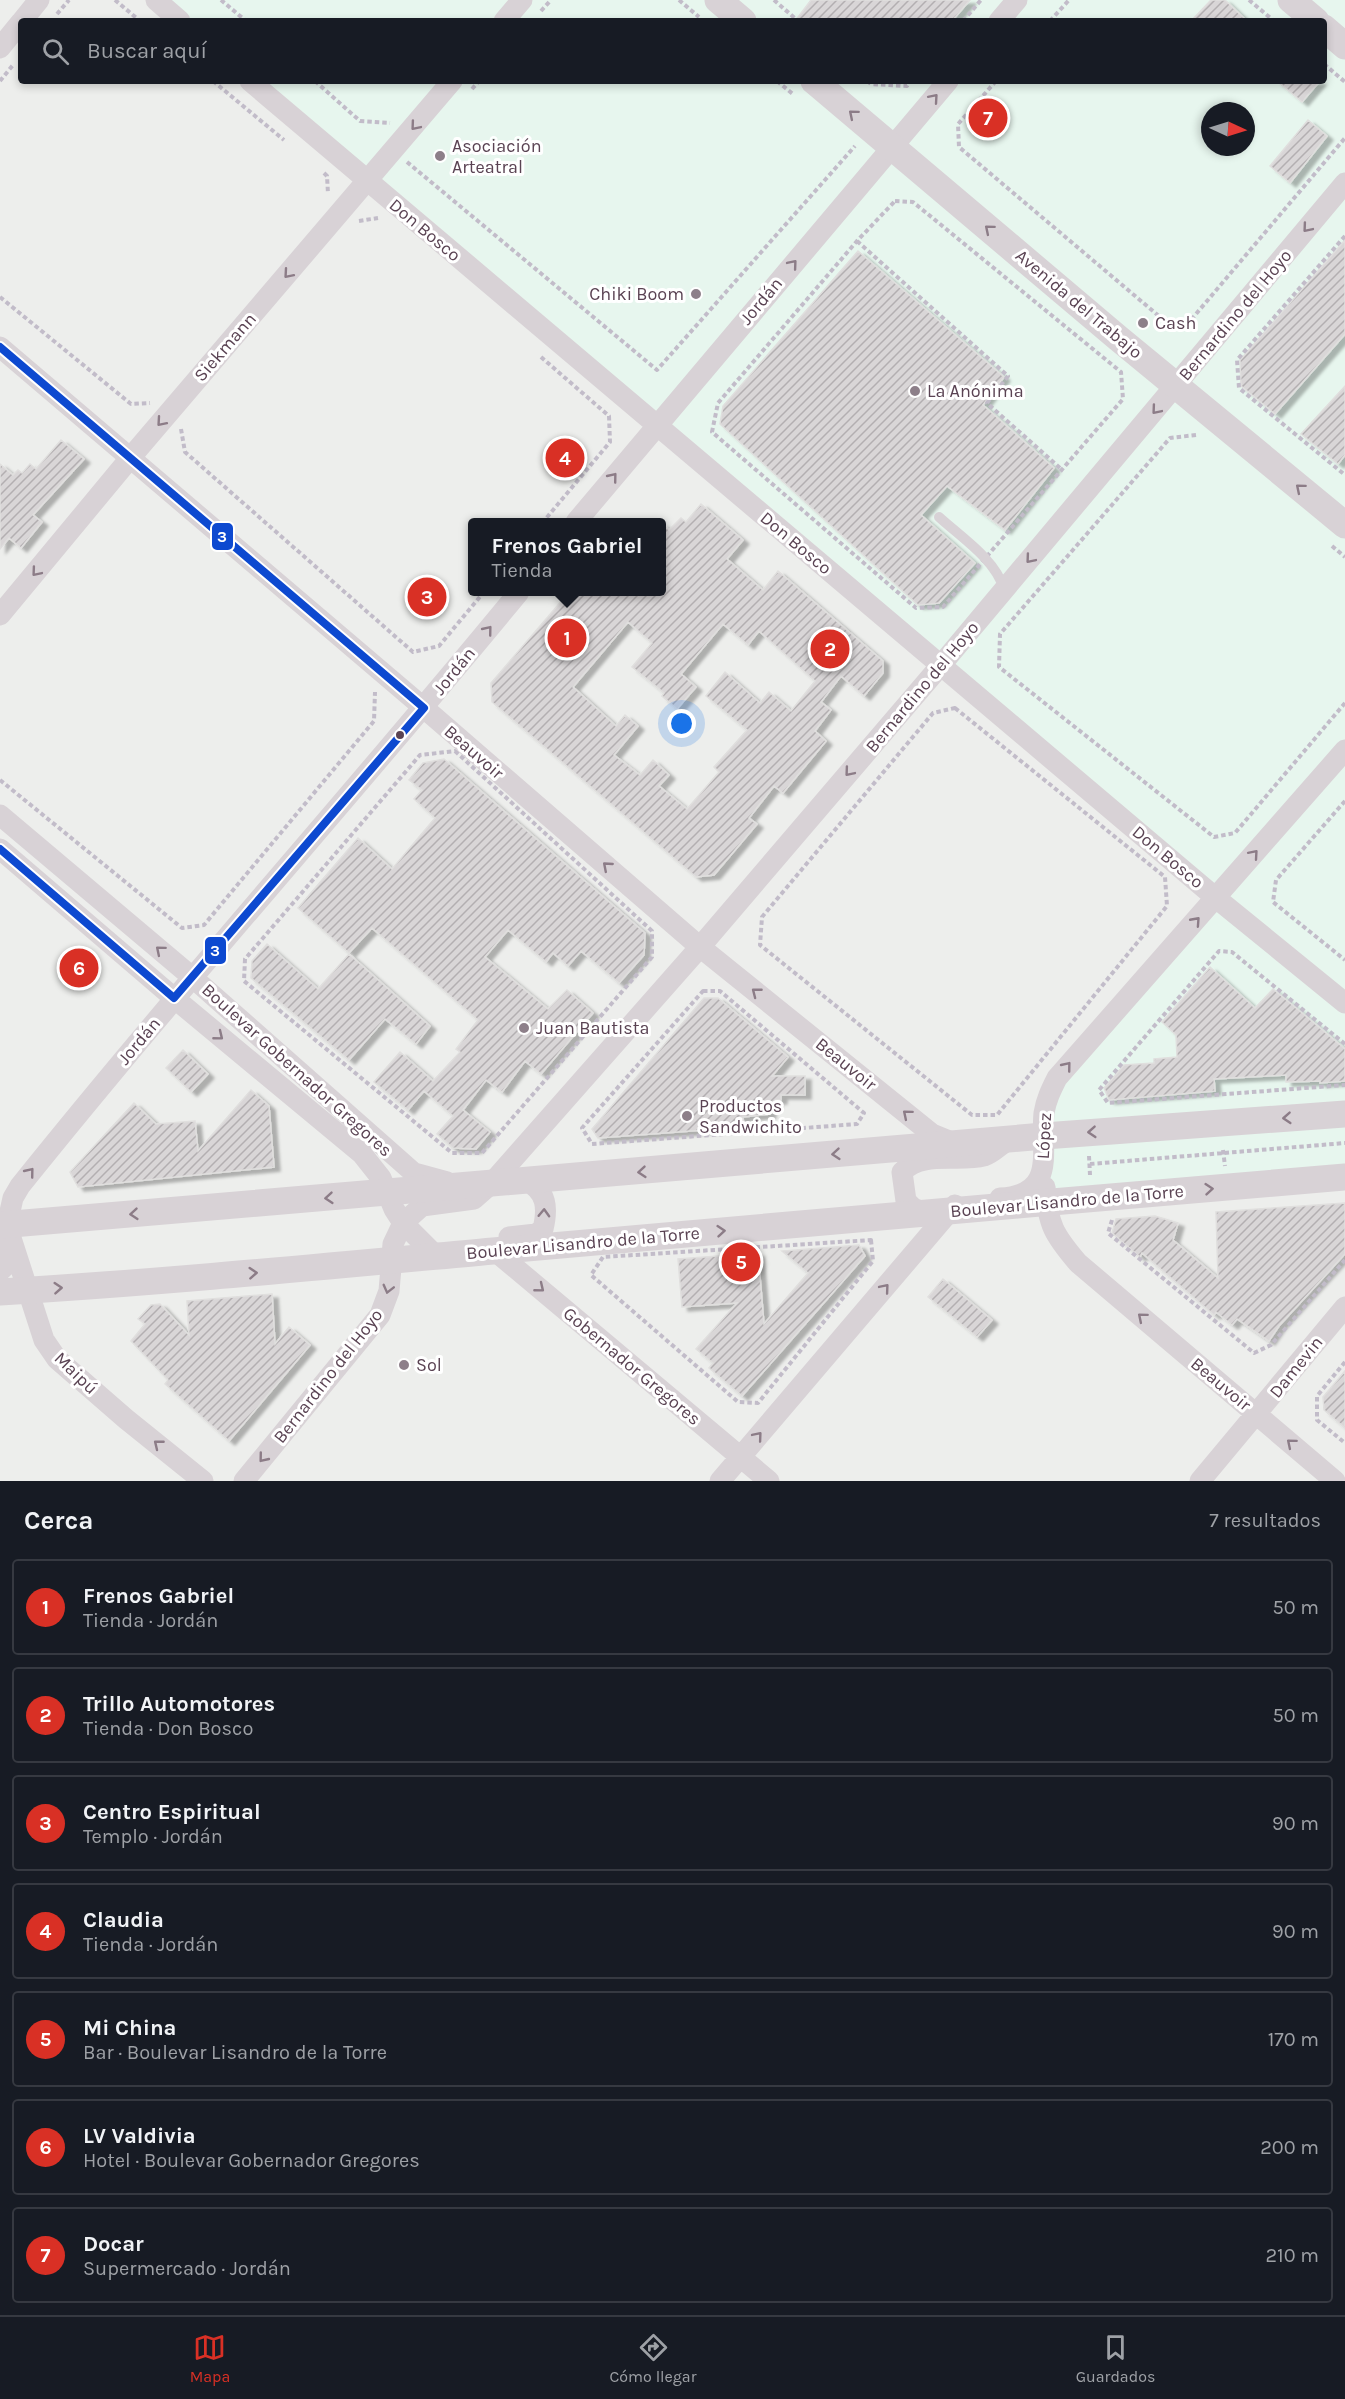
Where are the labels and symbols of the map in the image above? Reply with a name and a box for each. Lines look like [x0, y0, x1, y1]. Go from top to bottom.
one-way arrow [927, 94, 938, 105]
pin: 7 [968, 96, 1008, 140]
north arrow [1201, 102, 1255, 156]
one-way arrow [849, 110, 860, 121]
one-way arrow [411, 119, 422, 130]
place label: Asociación Arteatral [452, 135, 542, 178]
marker: Asociación Arteatral [433, 149, 447, 163]
street label: Don Bosco [385, 194, 465, 266]
one-way arrow [1304, 221, 1315, 232]
one-way arrow [985, 225, 996, 236]
street label: Avenida del Trabajo [1011, 245, 1147, 363]
street label: Bernardino del Hoyo [1174, 245, 1296, 385]
one-way arrow [785, 260, 796, 271]
one-way arrow [284, 267, 295, 278]
street label: Jordán [735, 273, 787, 329]
place label: Chiki Boom [589, 283, 684, 305]
marker: Chiki Boom [689, 287, 703, 301]
street label: Siekmann [189, 308, 261, 386]
place label: Cash [1155, 312, 1196, 334]
marker: Cash [1136, 316, 1150, 330]
place label: La Anónima [927, 380, 1024, 402]
marker: La Anónima [908, 384, 922, 398]
one-way arrow [1152, 403, 1163, 414]
one-way arrow [157, 415, 168, 426]
pin: 4 [546, 436, 584, 480]
one-way arrow [606, 473, 617, 484]
one-way arrow [1296, 484, 1307, 495]
street label: Don Bosco [756, 507, 836, 579]
line badge: 3 [211, 522, 234, 551]
text: 3 [217, 527, 227, 546]
one-way arrow [1026, 552, 1037, 563]
one-way arrow [32, 565, 43, 576]
pin: 3 [408, 574, 446, 620]
pin: 1 [548, 616, 586, 660]
street label: Bernardino del Hoyo [861, 617, 983, 757]
one-way arrow [480, 626, 491, 637]
pin: 2 [810, 626, 850, 672]
street label: Jordán [428, 643, 480, 699]
your location [667, 709, 696, 738]
street label: Beauvoir [440, 720, 509, 784]
unlabelled marker [394, 729, 406, 741]
one-way arrow [846, 765, 857, 776]
street label: Don Bosco [1128, 821, 1208, 893]
one-way arrow [1247, 850, 1258, 861]
one-way arrow [603, 863, 614, 874]
one-way arrow [1189, 917, 1200, 928]
line badge: 3 [204, 936, 227, 965]
text: 3 [210, 941, 220, 960]
pin: 6 [60, 946, 98, 990]
one-way arrow [156, 946, 167, 957]
street label: Boulevar Gobernador Gregores [197, 979, 397, 1161]
one-way arrow [752, 988, 763, 999]
street label: Jordán [113, 1013, 165, 1069]
place label: Juan Bautista [536, 1017, 649, 1039]
marker: Juan Bautista [517, 1021, 531, 1035]
one-way arrow [212, 1028, 223, 1039]
street label: Beauvoir [811, 1033, 881, 1096]
one-way arrow [1059, 1062, 1070, 1073]
place label: Productos Sandwichito [699, 1095, 802, 1138]
marker: Productos Sandwichito [680, 1109, 694, 1123]
one-way arrow [903, 1111, 914, 1122]
one-way arrow [1282, 1111, 1291, 1124]
street label: López [1032, 1112, 1056, 1160]
one-way arrow [1088, 1125, 1097, 1138]
one-way arrow [832, 1148, 841, 1161]
one-way arrow [638, 1165, 647, 1178]
one-way arrow [23, 1168, 34, 1179]
street label: Boulevar Lisandro de la Torre [949, 1180, 1185, 1222]
one-way arrow [1205, 1183, 1214, 1196]
one-way arrow [324, 1191, 333, 1204]
one-way arrow [130, 1207, 139, 1220]
one-way arrow [538, 1209, 551, 1218]
street label: Boulevar Lisandro de la Torre [465, 1222, 701, 1264]
one-way arrow [716, 1225, 726, 1238]
pin: 5 [722, 1240, 760, 1284]
one-way arrow [248, 1267, 257, 1280]
one-way arrow [54, 1281, 63, 1294]
one-way arrow [533, 1281, 544, 1292]
one-way arrow [383, 1284, 396, 1294]
one-way arrow [877, 1284, 888, 1295]
street label: Gobernador Gregores [559, 1302, 705, 1430]
street label: Bernardino del Hoyo [269, 1304, 387, 1448]
one-way arrow [1138, 1313, 1149, 1324]
street label: Damevin [1264, 1332, 1328, 1402]
street label: Maipú [50, 1347, 102, 1399]
street label: Beauvoir [1186, 1352, 1256, 1416]
place label: Sol [416, 1354, 442, 1376]
marker: Sol [397, 1358, 411, 1372]
one-way arrow [751, 1432, 762, 1443]
one-way arrow [1287, 1439, 1298, 1450]
one-way arrow [153, 1441, 164, 1452]
one-way arrow [259, 1451, 270, 1462]

